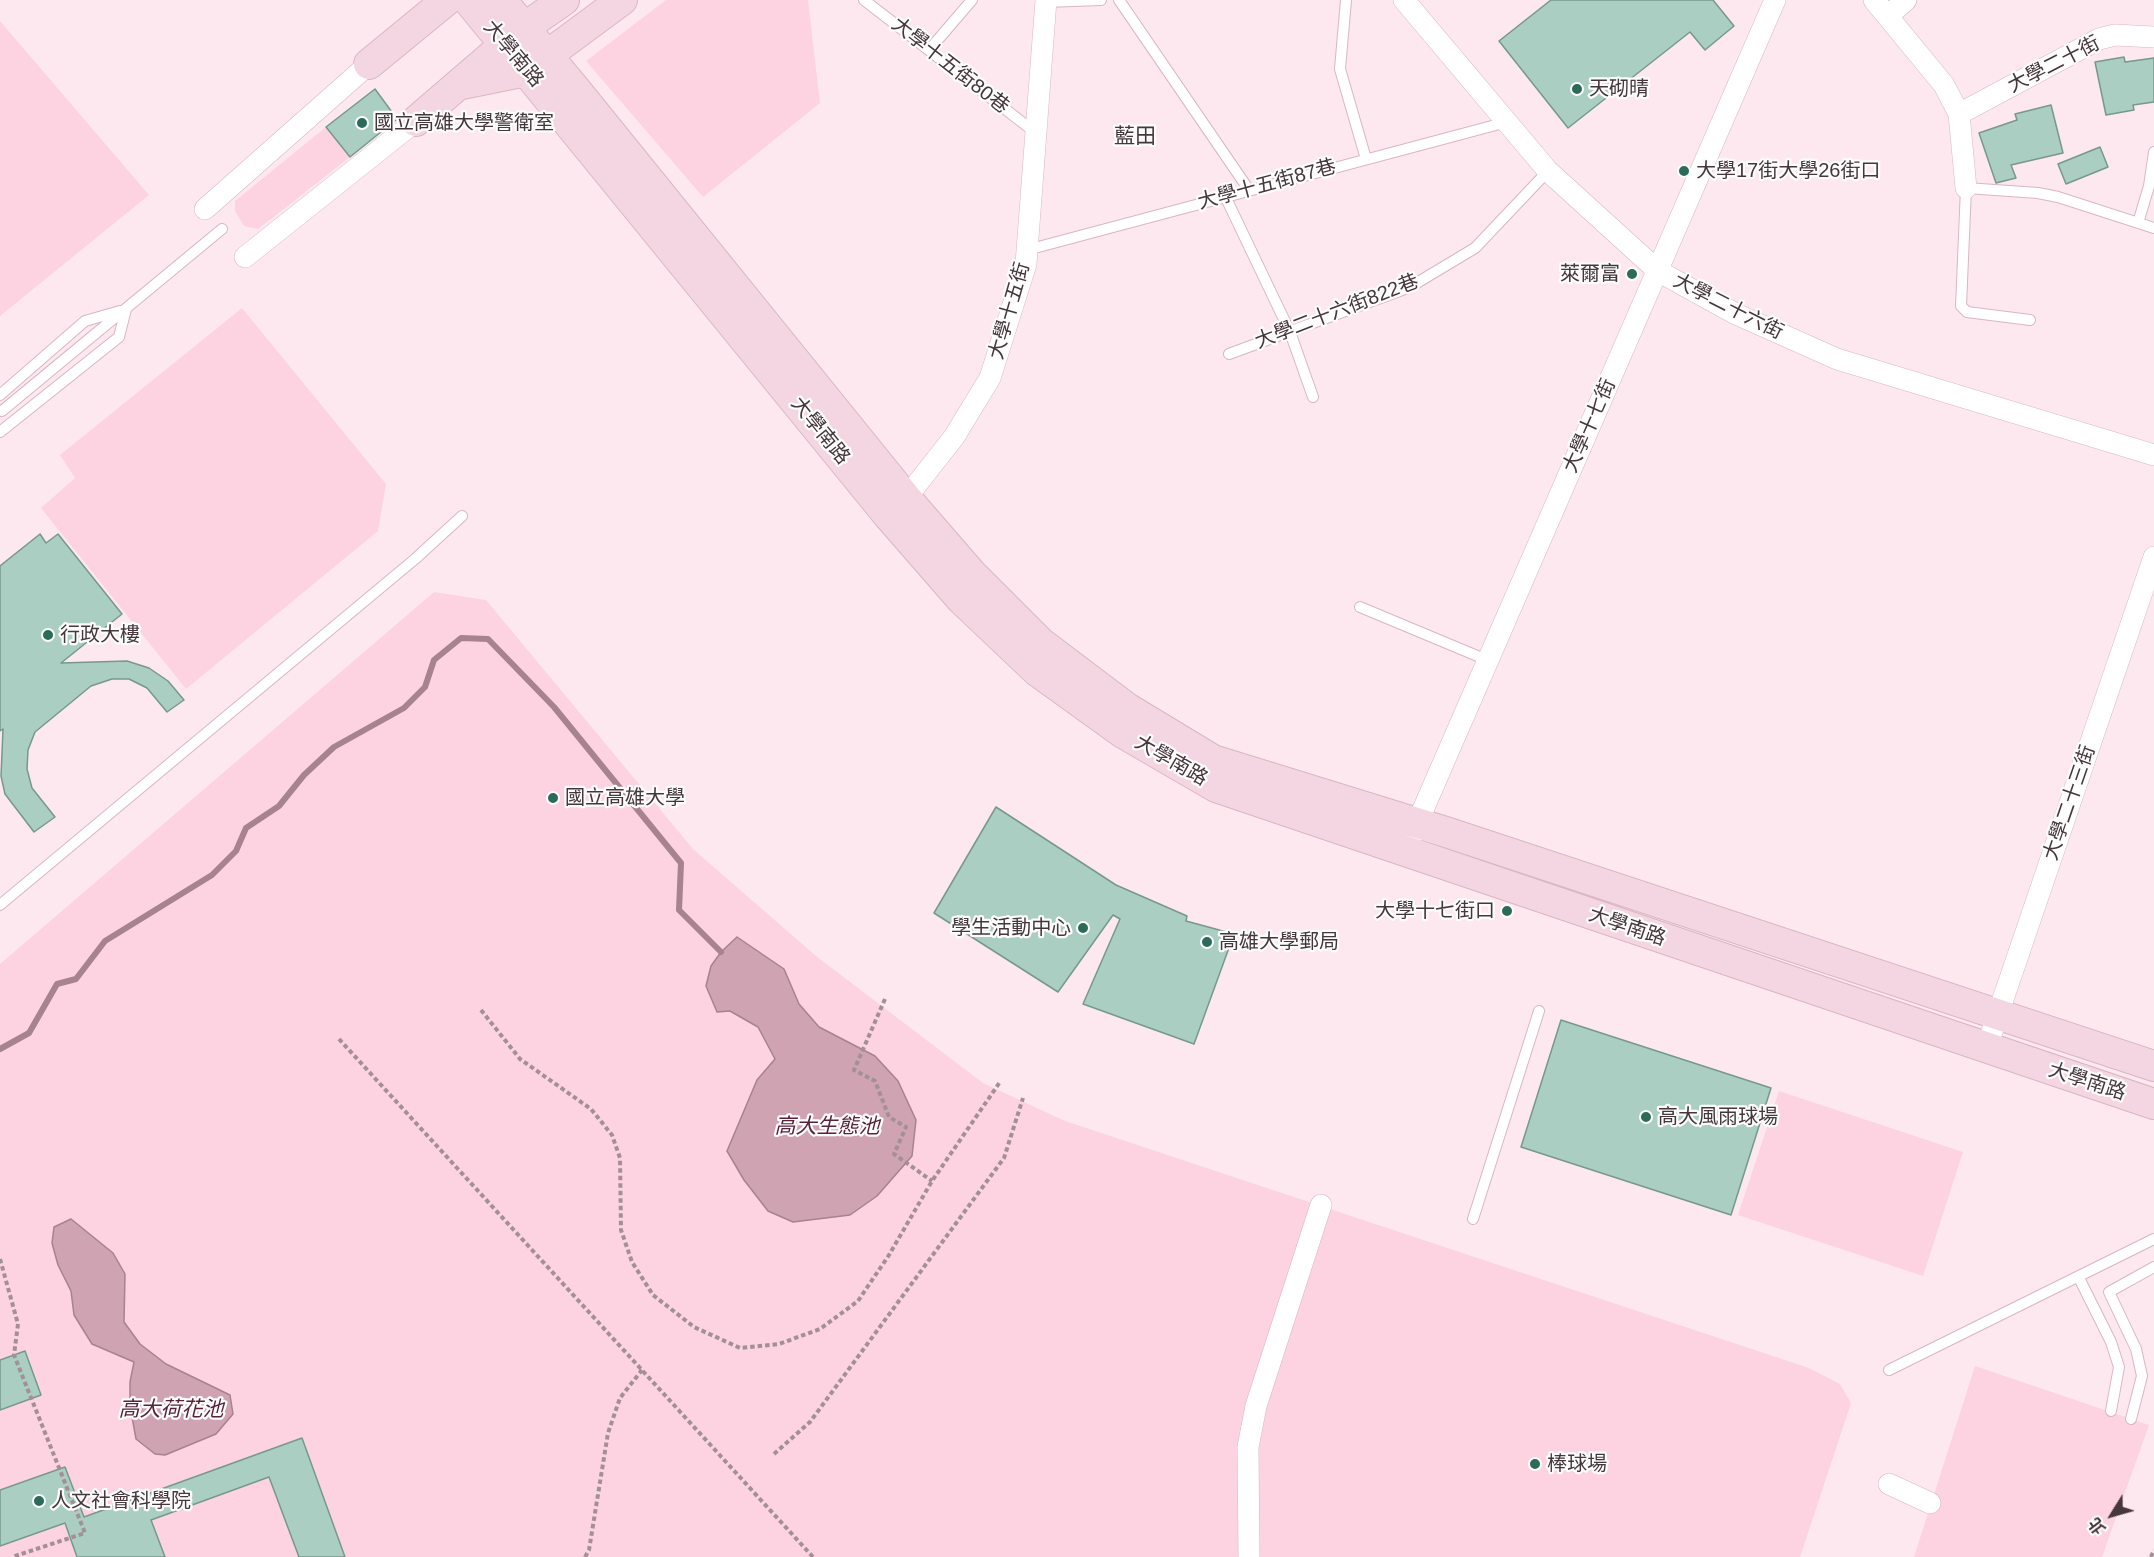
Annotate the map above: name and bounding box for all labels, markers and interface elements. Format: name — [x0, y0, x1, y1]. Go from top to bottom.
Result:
street label: 大學十五街80巷 — [887, 13, 1013, 119]
street label: 大學南路 — [478, 16, 548, 92]
street label: 大學二十街 — [2004, 32, 2104, 98]
place label: 天砌晴 — [1589, 77, 1649, 101]
marker: 天砌晴 — [1570, 82, 1584, 96]
place label: 國立高雄大學警衛室 — [374, 111, 554, 135]
marker: 國立高雄大學警衛室 — [355, 116, 369, 130]
district label: 藍田 — [1114, 124, 1156, 150]
street label: 大學十五街87巷 — [1195, 155, 1339, 215]
place label: 大學17街大學26街口 — [1696, 159, 1880, 183]
marker: 大學17街大學26街口 — [1677, 164, 1691, 178]
street label: 大學十五街 — [985, 260, 1035, 362]
place label: 萊爾富 — [1560, 262, 1620, 286]
marker: 萊爾富 — [1625, 267, 1639, 281]
street label: 大學二十六街 — [1669, 269, 1787, 345]
street label: 大學二十六街822巷 — [1252, 270, 1422, 354]
street label: 大學十七街 — [1559, 375, 1621, 477]
street label: 大學南路 — [786, 392, 854, 470]
place label: 行政大樓 — [60, 623, 140, 647]
marker: 行政大樓 — [41, 628, 55, 642]
street label: 大學南路 — [1130, 731, 1212, 791]
street label: 大學二十三街 — [2039, 742, 2101, 864]
place label: 國立高雄大學 — [565, 786, 685, 810]
marker: 國立高雄大學 — [546, 791, 560, 805]
place label: 大學十七街口 — [1375, 899, 1495, 923]
street label: 大學南路 — [1585, 903, 1669, 951]
marker: 大學十七街口 — [1500, 904, 1514, 918]
place label: 學生活動中心 — [951, 916, 1071, 940]
marker: 學生活動中心 — [1076, 921, 1090, 935]
place label: 高雄大學郵局 — [1219, 930, 1339, 954]
marker: 高雄大學郵局 — [1200, 935, 1214, 949]
street label: 大學南路 — [2045, 1058, 2129, 1106]
place label: 高大風雨球場 — [1658, 1105, 1778, 1129]
marker: 高大風雨球場 — [1639, 1110, 1653, 1124]
water label: 高大生態池 — [775, 1114, 879, 1140]
water label: 高大荷花池 — [119, 1397, 223, 1423]
place label: 棒球場 — [1547, 1452, 1607, 1476]
marker: 棒球場 — [1528, 1457, 1542, 1471]
north arrow — [2082, 1485, 2142, 1545]
place label: 人文社會科學院 — [51, 1489, 191, 1513]
marker: 人文社會科學院 — [32, 1494, 46, 1508]
text: 北 — [2086, 1515, 2109, 1538]

